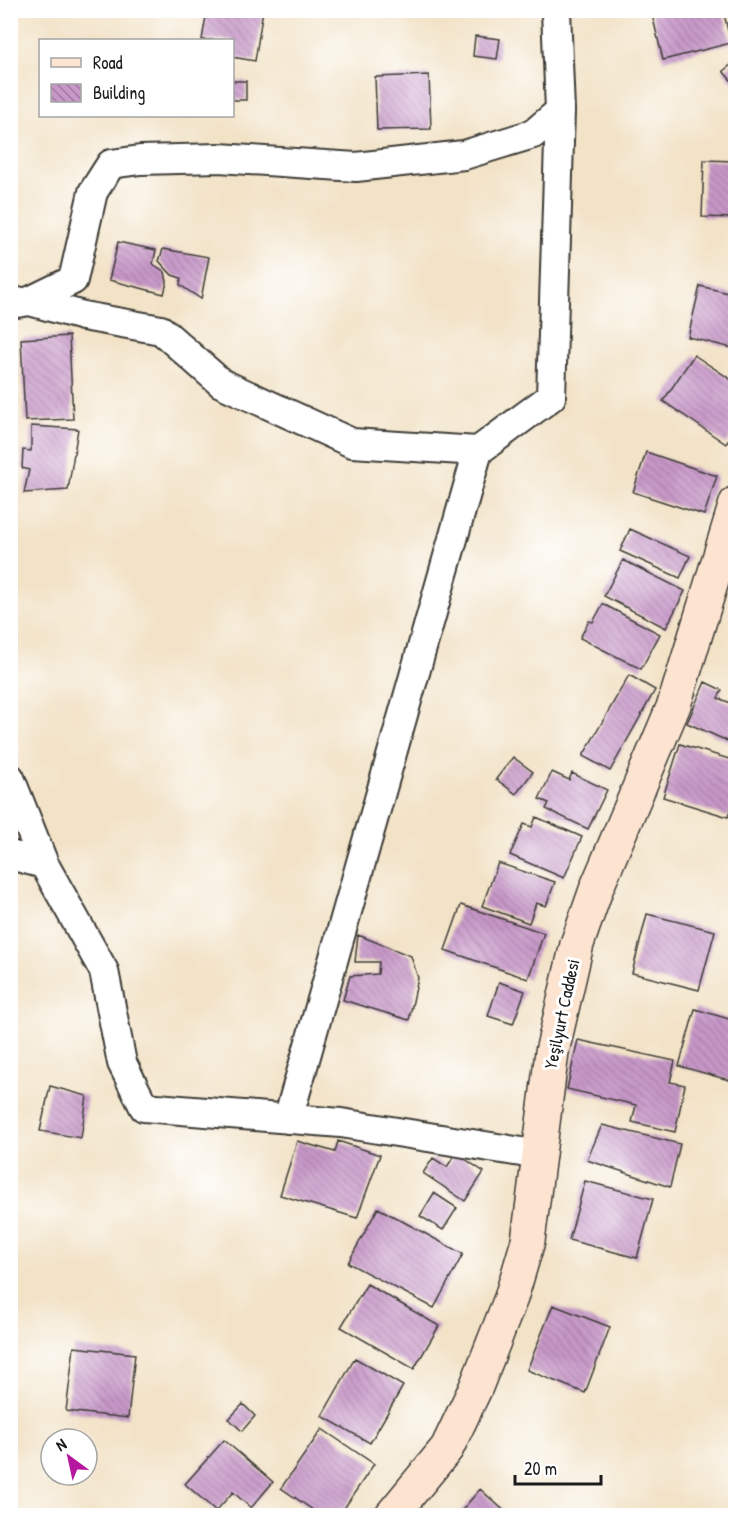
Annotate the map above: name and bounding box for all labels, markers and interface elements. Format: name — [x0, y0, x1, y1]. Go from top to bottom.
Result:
legend — [39, 39, 234, 117]
text: Road — [93, 50, 123, 75]
text: Building — [93, 80, 145, 105]
street label: Yeşilyurt Caddesi — [538, 956, 585, 1071]
north arrow — [39, 1427, 99, 1487]
text: N — [51, 1433, 71, 1456]
scale bar — [515, 1448, 600, 1486]
text: 20 m — [524, 1456, 557, 1481]

